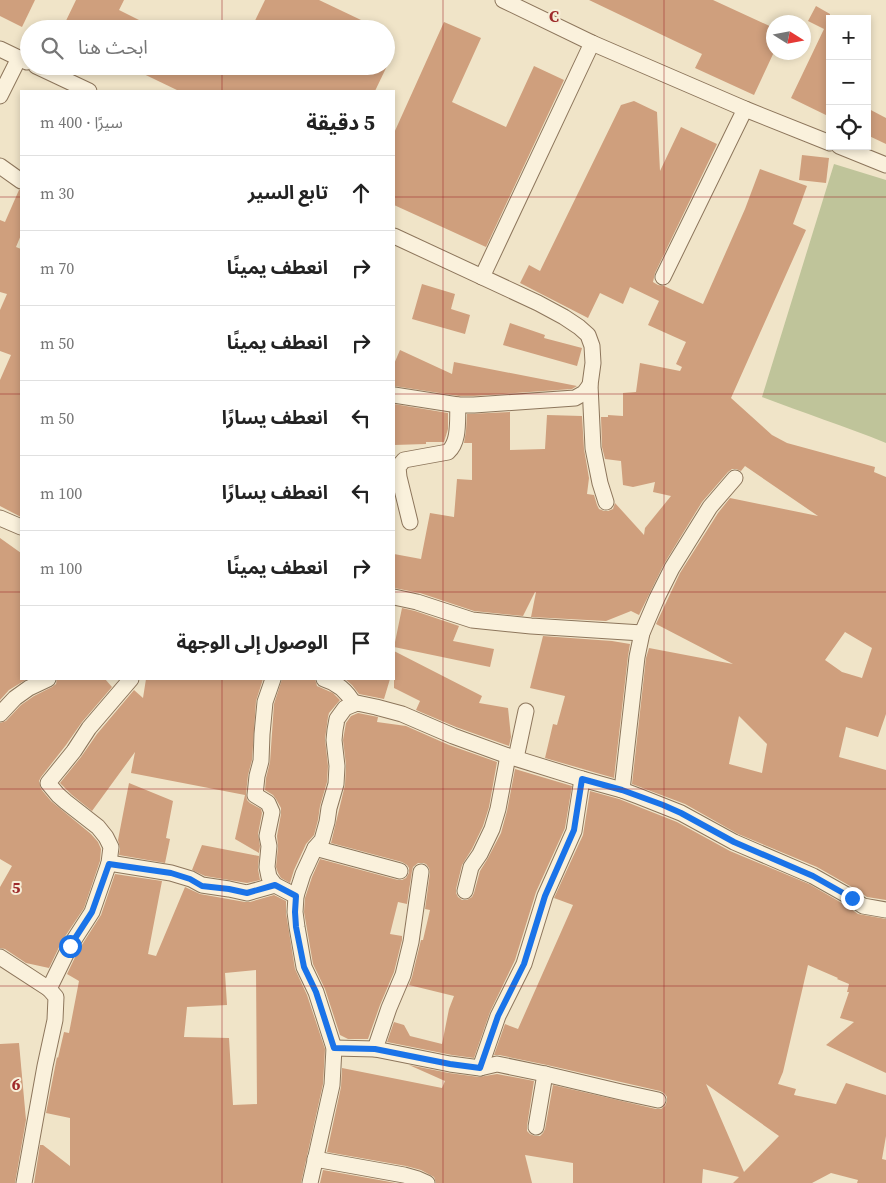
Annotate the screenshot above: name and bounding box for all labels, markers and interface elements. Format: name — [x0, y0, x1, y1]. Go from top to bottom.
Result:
text: C — [549, 5, 559, 27]
north arrow — [766, 15, 811, 60]
map controls — [826, 15, 871, 150]
button: + — [826, 15, 871, 60]
search box — [20, 20, 395, 75]
icon: search — [38, 34, 66, 62]
text: ابحث هنا — [78, 34, 148, 60]
button: − — [826, 60, 871, 105]
button: locate — [826, 105, 871, 150]
text: 5 دقيقة — [306, 108, 375, 137]
text: سيرًا · 400 m — [40, 111, 123, 133]
text: تابع السير — [248, 179, 328, 205]
icon: ahead — [347, 179, 375, 207]
text: 30 m — [40, 182, 74, 204]
text: انعطف يمينًا — [227, 254, 328, 280]
icon: right — [347, 254, 375, 282]
text: 70 m — [40, 257, 74, 279]
text: انعطف يمينًا — [227, 329, 328, 355]
icon: right — [347, 329, 375, 357]
text: 50 m — [40, 332, 74, 354]
text: انعطف يسارًا — [222, 404, 328, 430]
icon: left — [347, 404, 375, 432]
text: 50 m — [40, 407, 74, 429]
text: انعطف يسارًا — [222, 479, 328, 505]
icon: left — [347, 479, 375, 507]
text: 100 m — [40, 482, 82, 504]
text: انعطف يمينًا — [227, 554, 328, 580]
icon: right — [347, 554, 375, 582]
text: 100 m — [40, 557, 82, 579]
text: الوصول إلى الوجهة — [176, 629, 328, 655]
icon: arrive — [347, 629, 375, 657]
text: 5 — [12, 876, 21, 898]
route end — [841, 887, 864, 910]
route start — [59, 935, 82, 958]
text: 6 — [12, 1073, 21, 1095]

